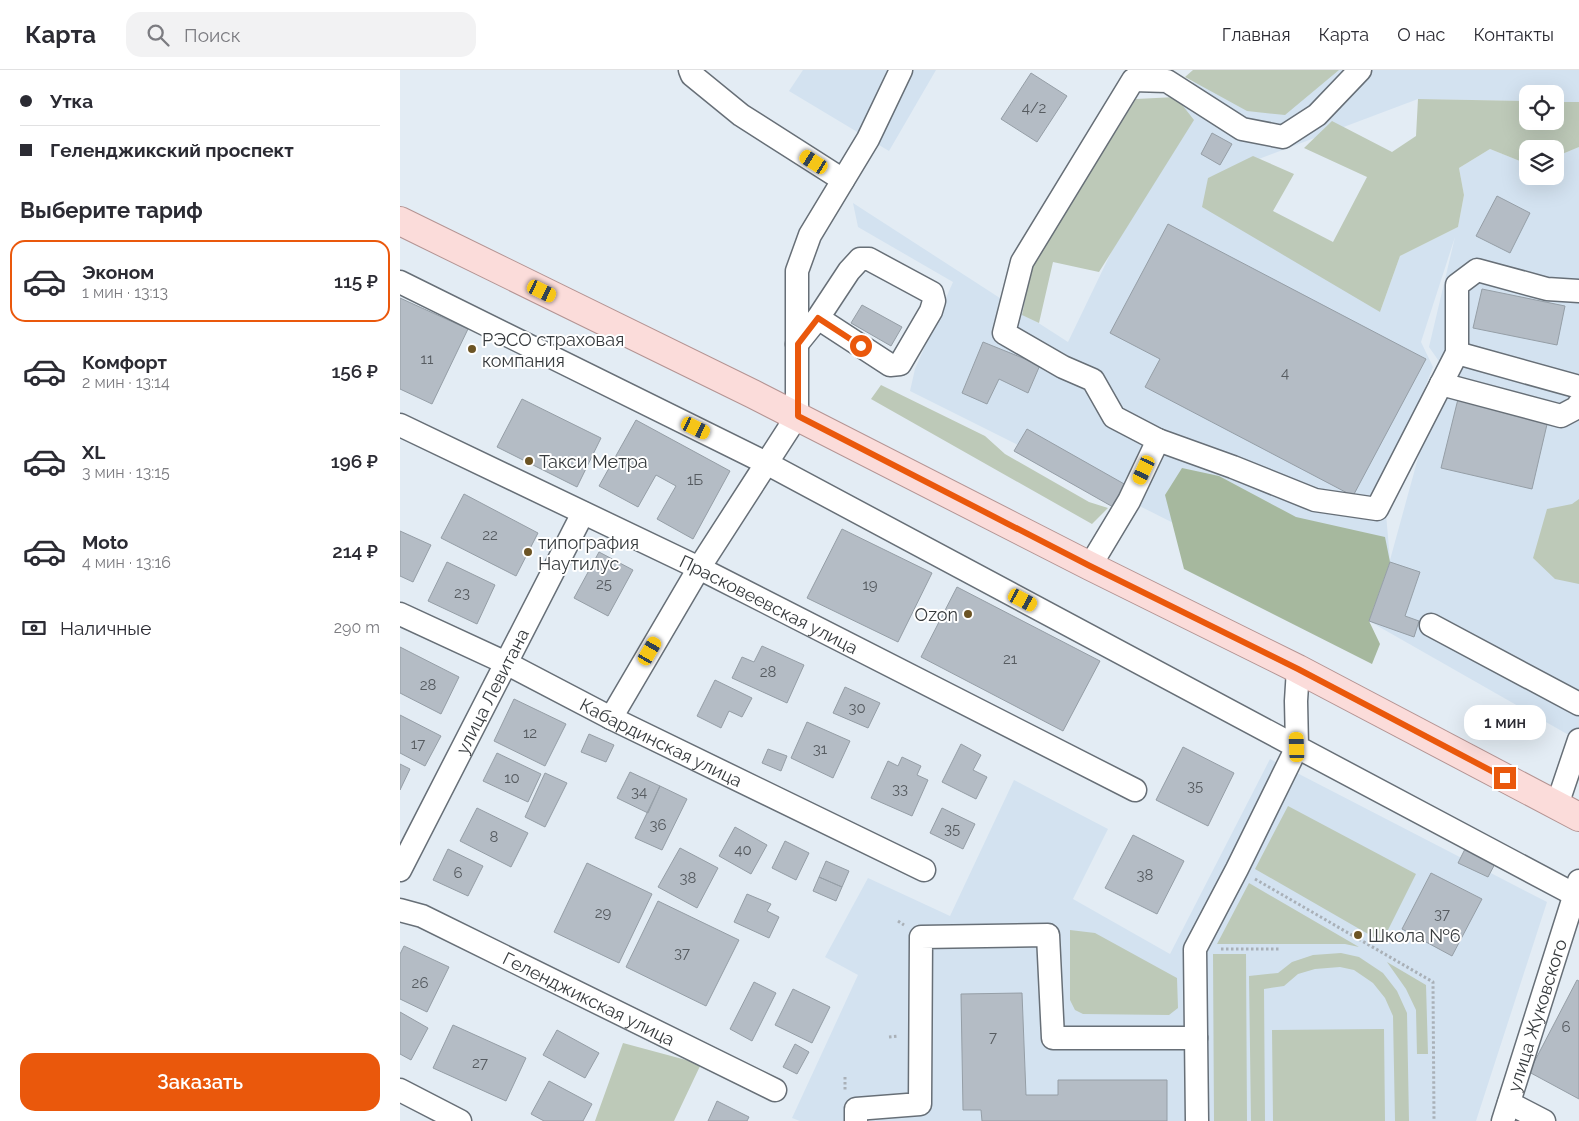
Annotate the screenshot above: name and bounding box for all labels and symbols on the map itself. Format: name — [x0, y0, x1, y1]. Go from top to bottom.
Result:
house number: 4/2 — [1022, 99, 1047, 117]
car — [797, 148, 830, 176]
car — [525, 278, 558, 304]
place label: РЭСО страховая компания — [482, 329, 624, 371]
route start — [850, 335, 872, 357]
marker: РЭСО страховая компания — [466, 343, 478, 355]
house number: 11 — [421, 350, 434, 368]
house number: 4 — [1281, 364, 1289, 382]
car — [679, 415, 712, 441]
place label: Такси Метра — [539, 451, 648, 472]
car — [1130, 453, 1157, 487]
marker: Такси Метра — [523, 455, 535, 467]
house number: 1Б — [687, 471, 703, 489]
house number: 22 — [482, 526, 498, 544]
place label: типография Наутилус — [538, 532, 639, 574]
marker: типография Наутилус — [522, 546, 534, 558]
street label: Прасковеевская улица — [676, 550, 862, 658]
house number: 25 — [596, 575, 612, 593]
house number: 19 — [862, 576, 878, 594]
house number: 23 — [454, 584, 470, 602]
car — [1006, 586, 1039, 614]
place label: Ozon — [915, 604, 958, 625]
marker: Ozon — [962, 608, 974, 620]
street label: улица Левитана — [451, 625, 533, 757]
car — [636, 634, 663, 668]
house number: 21 — [1003, 650, 1018, 668]
house number: 28 — [760, 663, 776, 681]
house number: 28 — [420, 676, 436, 694]
street label: Кабардинская улица — [577, 693, 746, 791]
house number: 30 — [848, 699, 866, 717]
callout: 1 мин — [1464, 706, 1546, 740]
house number: 12 — [523, 724, 537, 742]
car — [1288, 732, 1305, 762]
house number: 17 — [411, 735, 425, 753]
house number: 31 — [813, 740, 828, 758]
route end — [1494, 767, 1516, 789]
house number: 10 — [504, 769, 520, 787]
house number: 35 — [1187, 777, 1203, 795]
house number: 33 — [892, 780, 908, 798]
house number: 34 — [631, 783, 647, 801]
house number: 36 — [649, 816, 667, 834]
house number: 35 — [944, 820, 960, 838]
house number: 8 — [490, 828, 499, 846]
house number: 40 — [734, 841, 752, 859]
house number: 6 — [453, 864, 463, 882]
house number: 38 — [1137, 866, 1154, 884]
house number: 38 — [680, 869, 697, 887]
house number: 29 — [595, 904, 612, 922]
house number: 37 — [1434, 905, 1450, 923]
place label: Школа №6 — [1368, 925, 1461, 946]
marker: Школа №6 — [1352, 929, 1364, 941]
street label: улица Жуковского — [1502, 936, 1571, 1094]
house number: 37 — [674, 944, 690, 962]
street label: Геленджикская улица — [500, 947, 678, 1049]
house number: 26 — [412, 974, 428, 992]
house number: 6 — [1561, 1018, 1571, 1036]
house number: 7 — [989, 1028, 997, 1046]
house number: 27 — [472, 1054, 488, 1072]

